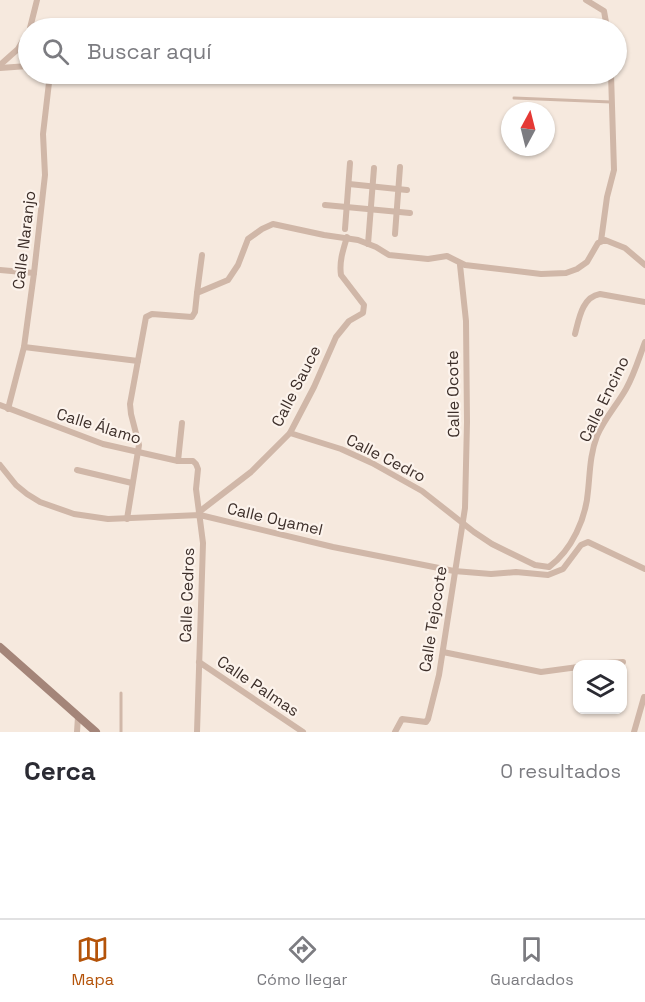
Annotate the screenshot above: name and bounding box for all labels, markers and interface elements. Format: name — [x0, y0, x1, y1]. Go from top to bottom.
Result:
search box — [18, 18, 627, 84]
icon: search — [39, 35, 72, 68]
text: Buscar aquí — [87, 37, 212, 65]
north arrow — [501, 102, 555, 156]
street label: Calle Naranjo — [8, 189, 40, 291]
street label: Calle Sauce — [267, 342, 325, 430]
street label: Calle Ocote — [442, 350, 464, 438]
street label: Calle Encino — [574, 353, 634, 445]
street label: Calle Álamo — [54, 403, 144, 449]
street label: Calle Cedro — [343, 429, 429, 487]
street label: Calle Oyamel — [225, 498, 325, 540]
street label: Calle Cedros — [175, 547, 199, 643]
street label: Calle Tejocote — [414, 564, 452, 674]
street label: Calle Palmas — [213, 651, 303, 721]
map controls — [573, 660, 627, 714]
button: layers — [573, 660, 627, 714]
text: Cerca — [24, 754, 96, 788]
text: 0 resultados — [500, 758, 621, 784]
tab: Mapa — [71, 933, 114, 990]
tab: Cómo llegar — [257, 933, 348, 990]
tab: Guardados — [490, 933, 574, 990]

